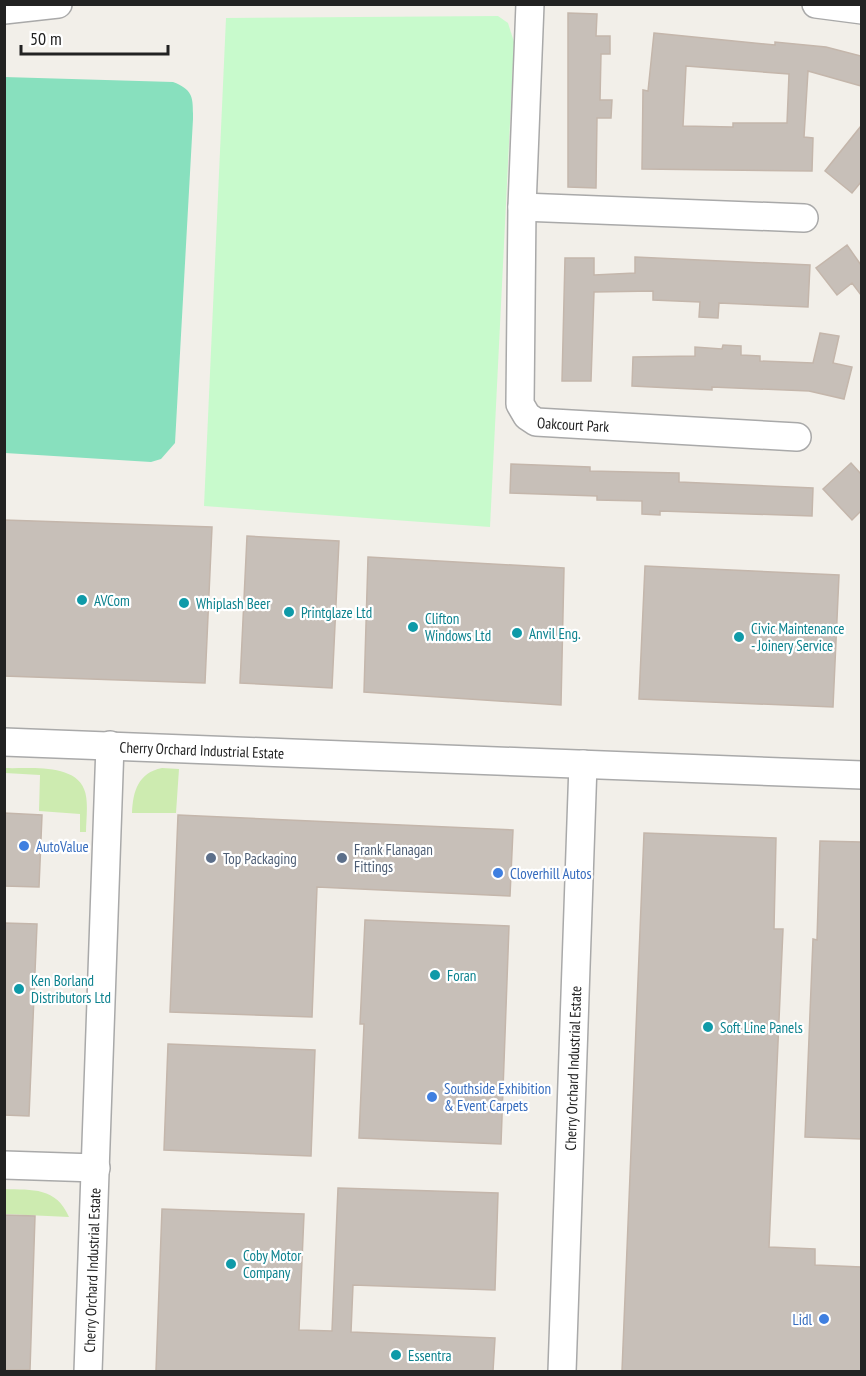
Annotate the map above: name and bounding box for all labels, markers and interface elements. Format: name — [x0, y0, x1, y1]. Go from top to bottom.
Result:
scale bar — [21, 18, 168, 56]
text: 50 m — [30, 27, 62, 50]
street label: Oakcourt Park — [536, 413, 610, 436]
place label: AVCom — [94, 591, 130, 610]
marker: AVCom — [75, 593, 89, 607]
place label: Whiplash Beer — [196, 594, 271, 613]
marker: Whiplash Beer — [177, 596, 191, 610]
place label: Printglaze Ltd — [301, 603, 372, 622]
marker: Printglaze Ltd — [282, 605, 296, 619]
place label: Clifton Windows Ltd — [425, 609, 491, 645]
place label: Civic Maintenance - Joinery Service — [751, 619, 844, 655]
marker: Clifton Windows Ltd — [406, 620, 420, 634]
place label: Anvil Eng. — [529, 624, 581, 643]
marker: Anvil Eng. — [510, 626, 524, 640]
marker: Civic Maintenance - Joinery Service — [732, 630, 746, 644]
street label: Cherry Orchard Industrial Estate — [119, 737, 285, 762]
place label: AutoValue — [36, 837, 89, 856]
marker: AutoValue — [17, 839, 31, 853]
place label: Frank Flanagan Fittings — [354, 840, 433, 876]
place label: Top Packaging — [223, 849, 297, 868]
marker: Top Packaging — [204, 851, 218, 865]
marker: Frank Flanagan Fittings — [335, 851, 349, 865]
place label: Cloverhill Autos — [510, 864, 592, 883]
marker: Cloverhill Autos — [491, 866, 505, 880]
place label: Foran — [447, 966, 476, 985]
marker: Foran — [428, 968, 442, 982]
place label: Ken Borland Distributors Ltd — [31, 971, 111, 1007]
marker: Ken Borland Distributors Ltd — [12, 982, 26, 996]
street label: Cherry Orchard Industrial Estate — [560, 985, 585, 1151]
place label: Soft Line Panels — [720, 1018, 803, 1037]
marker: Soft Line Panels — [701, 1020, 715, 1034]
place label: Southside Exhibition & Event Carpets — [444, 1079, 551, 1115]
marker: Southside Exhibition & Event Carpets — [425, 1090, 439, 1104]
street label: Cherry Orchard Industrial Estate — [79, 1187, 104, 1353]
place label: Coby Motor Company — [243, 1246, 302, 1282]
marker: Coby Motor Company — [224, 1257, 238, 1271]
place label: Lidl — [793, 1310, 812, 1329]
marker: Lidl — [817, 1312, 831, 1326]
place label: Essentra — [408, 1346, 452, 1365]
marker: Essentra — [389, 1348, 403, 1362]

